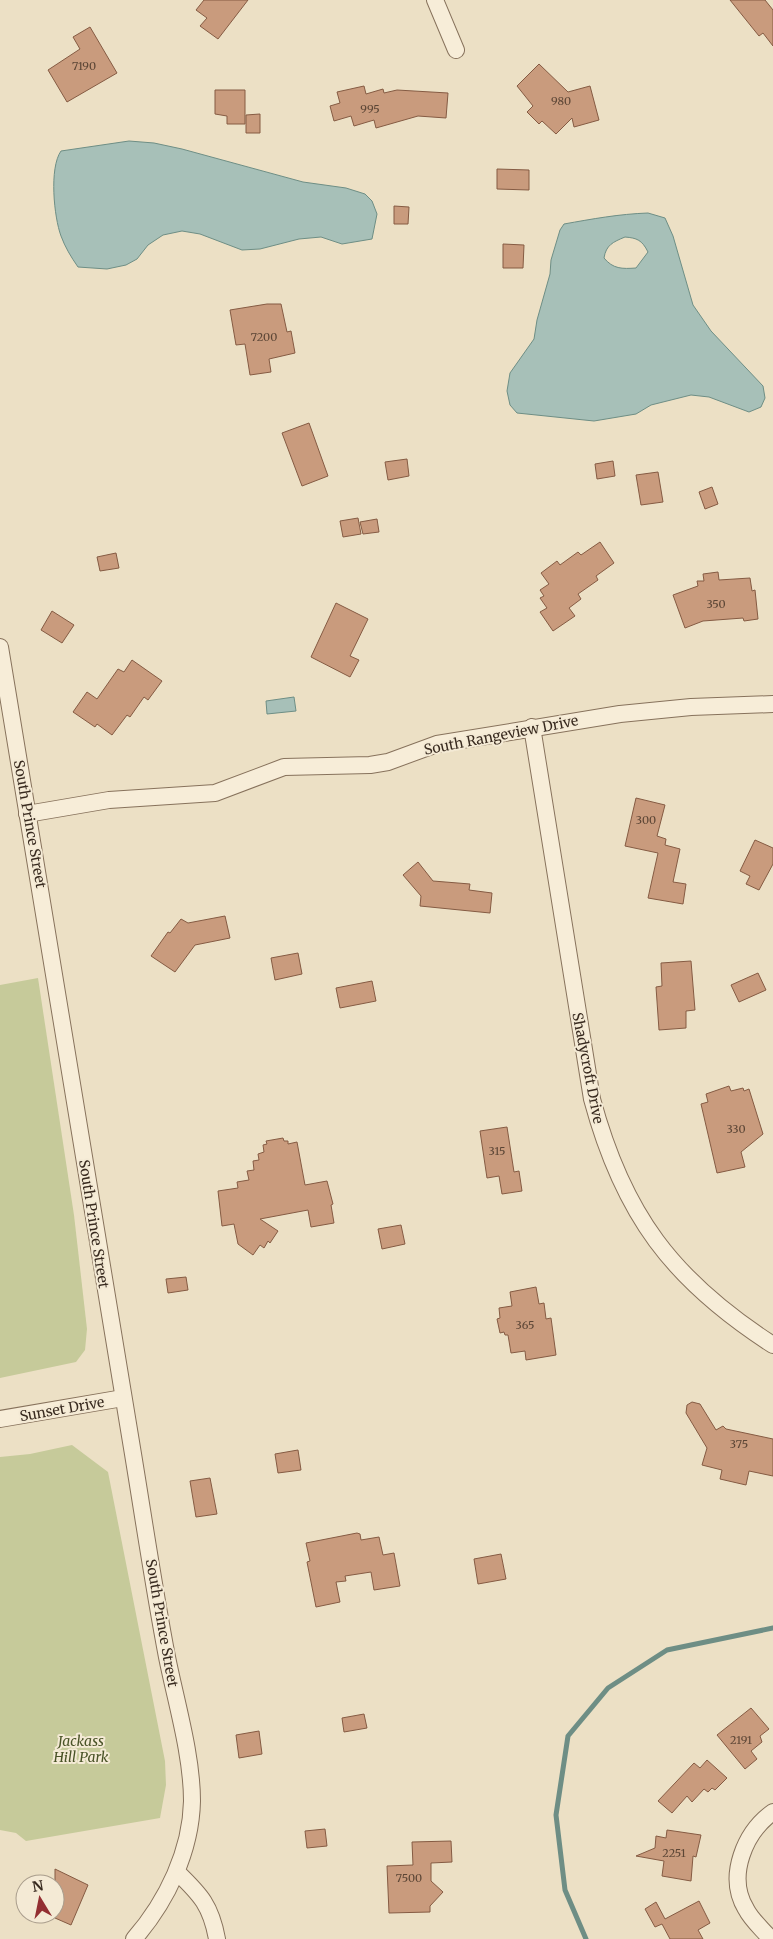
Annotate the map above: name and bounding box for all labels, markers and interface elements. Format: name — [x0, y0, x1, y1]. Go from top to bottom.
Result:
house number: 7190 — [72, 59, 96, 73]
house number: 980 — [551, 94, 571, 108]
house number: 995 — [360, 102, 380, 116]
house number: 7200 — [251, 330, 277, 344]
house number: 350 — [706, 597, 726, 611]
street label: South Rangeview Drive — [422, 711, 580, 759]
street label: South Prince Street — [10, 758, 50, 890]
house number: 300 — [636, 813, 656, 827]
street label: Shadycroft Drive — [568, 1011, 608, 1125]
house number: 330 — [726, 1122, 746, 1136]
house number: 315 — [489, 1144, 505, 1158]
street label: South Prince Street — [75, 1158, 113, 1290]
house number: 365 — [516, 1318, 534, 1332]
street label: Sunset Drive — [18, 1393, 106, 1425]
house number: 375 — [730, 1437, 748, 1451]
street label: South Prince Street — [142, 1557, 182, 1689]
park label: Jackass Hill Park — [52, 1732, 109, 1766]
house number: 2191 — [730, 1733, 752, 1747]
house number: 2251 — [662, 1846, 686, 1860]
house number: 7500 — [396, 1871, 422, 1885]
north arrow — [15, 1874, 65, 1924]
text: N — [31, 1876, 45, 1896]

